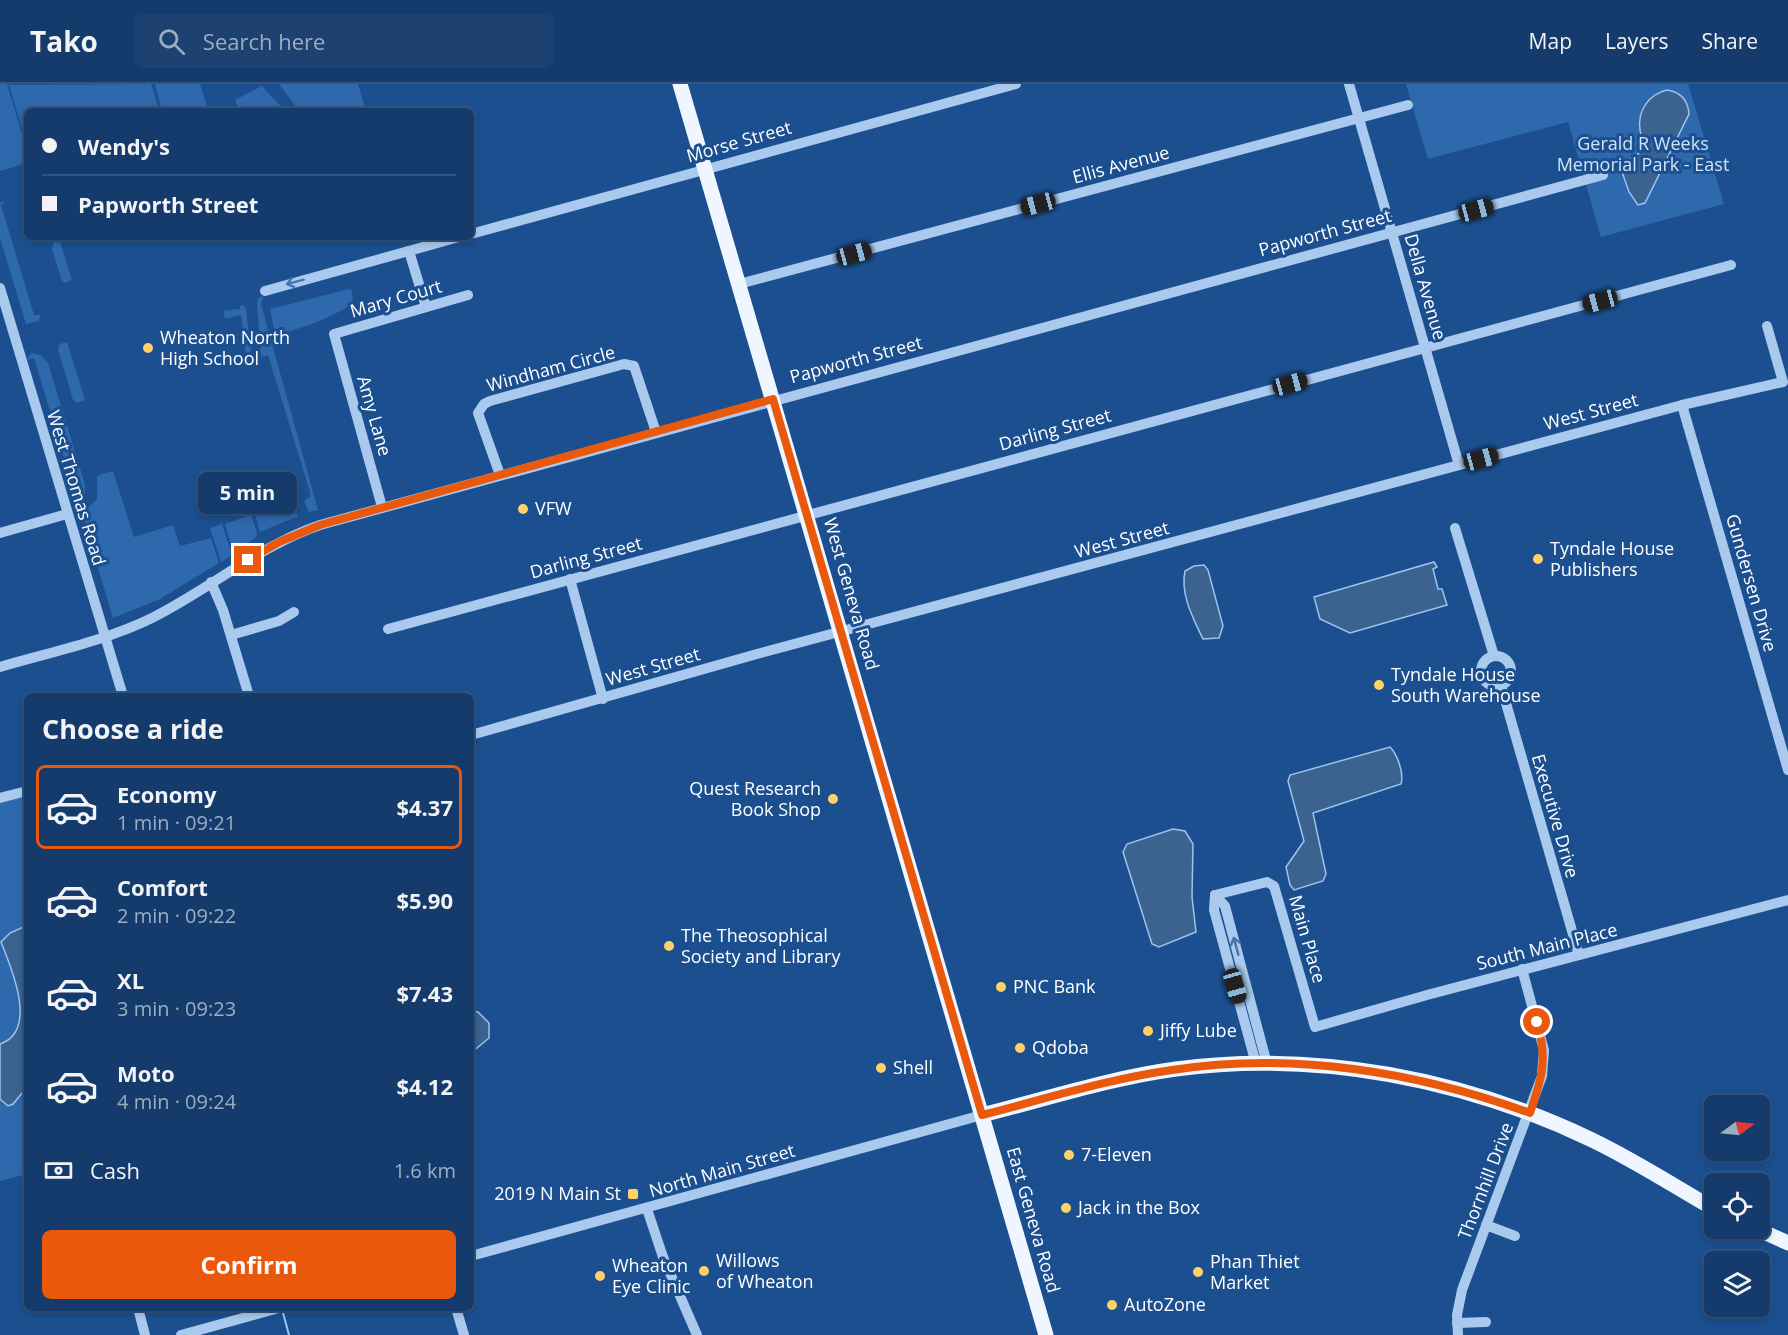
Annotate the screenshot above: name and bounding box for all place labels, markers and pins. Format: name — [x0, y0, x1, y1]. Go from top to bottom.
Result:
place label: Wheaton North High School — [160, 325, 290, 370]
marker: Wheaton North High School — [141, 341, 155, 355]
place label: VFW — [535, 496, 572, 520]
marker: VFW — [516, 502, 530, 516]
place label: Tyndale House Publishers — [1550, 536, 1674, 581]
marker: Tyndale House Publishers — [1531, 552, 1545, 566]
place label: Tyndale House South Warehouse — [1391, 662, 1541, 707]
marker: Tyndale House South Warehouse — [1372, 678, 1386, 692]
place label: Quest Research Book Shop — [689, 776, 821, 821]
marker: Quest Research Book Shop — [826, 792, 840, 806]
place label: The Theosophical Society and Library — [681, 923, 841, 968]
marker: The Theosophical Society and Library — [662, 939, 676, 953]
place label: PNC Bank — [1013, 974, 1096, 998]
marker: PNC Bank — [994, 980, 1008, 994]
place label: Jiffy Lube — [1158, 1018, 1237, 1042]
marker: Jiffy Lube — [1141, 1024, 1155, 1038]
place label: Qdoba — [1032, 1035, 1089, 1059]
marker: Qdoba — [1013, 1041, 1027, 1055]
place label: Shell — [893, 1055, 933, 1079]
marker: Shell — [874, 1061, 888, 1075]
place label: 7-Eleven — [1081, 1142, 1152, 1166]
marker: 7-Eleven — [1062, 1148, 1076, 1162]
place label: 2019 N Main St — [494, 1181, 621, 1205]
marker: 2019 N Main St — [626, 1187, 640, 1201]
place label: Jack in the Box — [1076, 1195, 1201, 1219]
marker: Jack in the Box — [1059, 1201, 1073, 1215]
place label: Willows of Wheaton — [716, 1248, 814, 1293]
place label: Phan Thiet Market — [1210, 1249, 1300, 1294]
place label: Wheaton Eye Clinic — [612, 1253, 691, 1298]
marker: Willows of Wheaton — [697, 1264, 711, 1278]
marker: Phan Thiet Market — [1191, 1265, 1205, 1279]
marker: Wheaton Eye Clinic — [593, 1269, 607, 1283]
place label: AutoZone — [1124, 1292, 1206, 1316]
marker: AutoZone — [1105, 1298, 1119, 1312]

